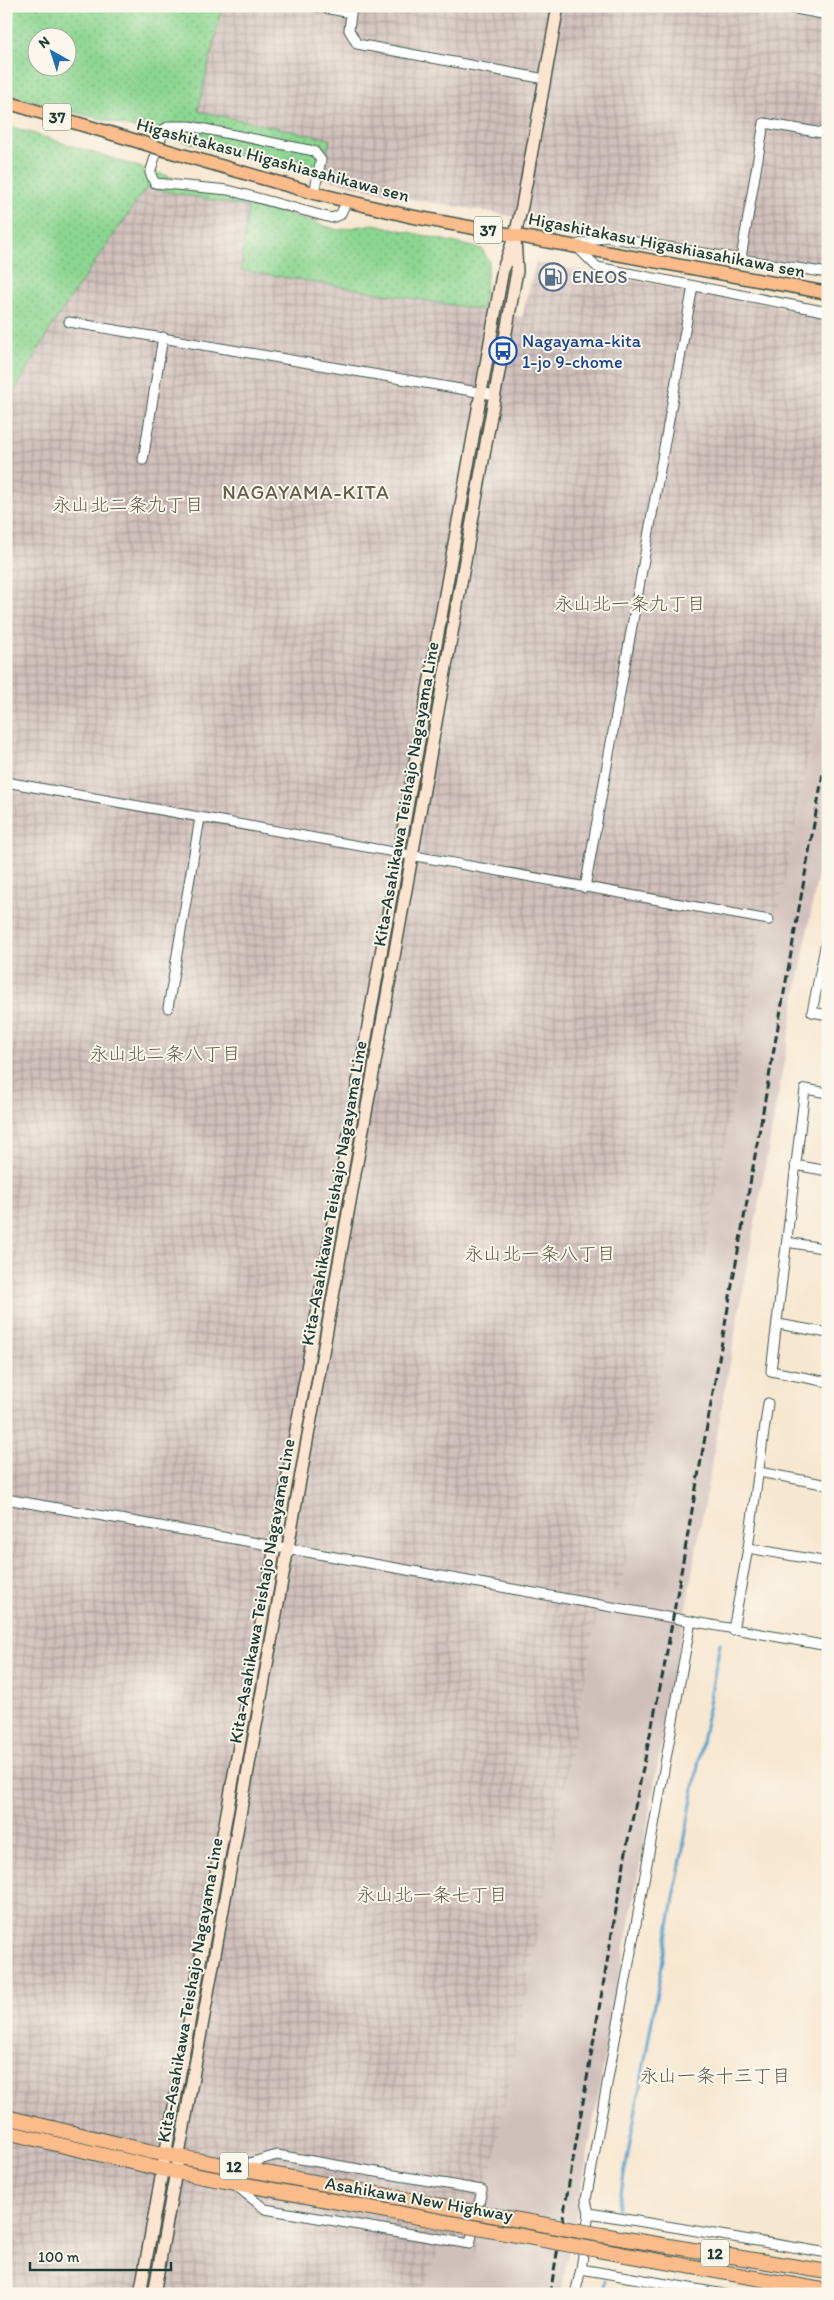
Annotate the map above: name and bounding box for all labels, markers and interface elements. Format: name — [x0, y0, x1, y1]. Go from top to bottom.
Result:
north arrow — [28, 28, 78, 78]
text: N — [35, 33, 53, 52]
road number: 37 — [43, 104, 71, 130]
street label: Higashitakasu Higashiasahikawa sen — [134, 113, 412, 207]
street label: Higashitakasu Higashiasahikawa sen — [527, 207, 807, 283]
road number: 37 — [474, 216, 502, 244]
fuel station icon: ENEOS — [538, 262, 568, 292]
place label: ENEOS — [572, 266, 627, 288]
place label: Nagayama-kita 1-jo 9-chome — [522, 330, 642, 373]
bus stop icon: Nagayama-kita 1-jo 9-chome — [488, 336, 518, 366]
district label: NAGAYAMA-KITA — [222, 480, 390, 504]
district label: 永山北二条九丁目 — [52, 493, 204, 516]
district label: 永山北一条九丁目 — [554, 592, 706, 615]
street label: Kita-Asahikawa Teishajo Nagayama Line — [368, 640, 444, 948]
street label: Kita-Asahikawa Teishajo Nagayama Line — [296, 1039, 372, 1347]
district label: 永山北二条八丁目 — [89, 1042, 241, 1065]
district label: 永山北一条八丁目 — [464, 1242, 616, 1265]
street label: Kita-Asahikawa Teishajo Nagayama Line — [224, 1437, 300, 1745]
street label: Kita-Asahikawa Teishajo Nagayama Line — [152, 1836, 228, 2144]
district label: 永山北一条七丁目 — [356, 1883, 508, 1906]
district label: 永山一条十三丁目 — [639, 2064, 791, 2087]
road number: 12 — [220, 2152, 248, 2180]
street label: Asahikawa New Highway — [324, 2172, 515, 2226]
scale bar — [30, 2240, 171, 2272]
road number: 12 — [701, 2240, 729, 2266]
text: 100 m — [38, 2248, 80, 2266]

